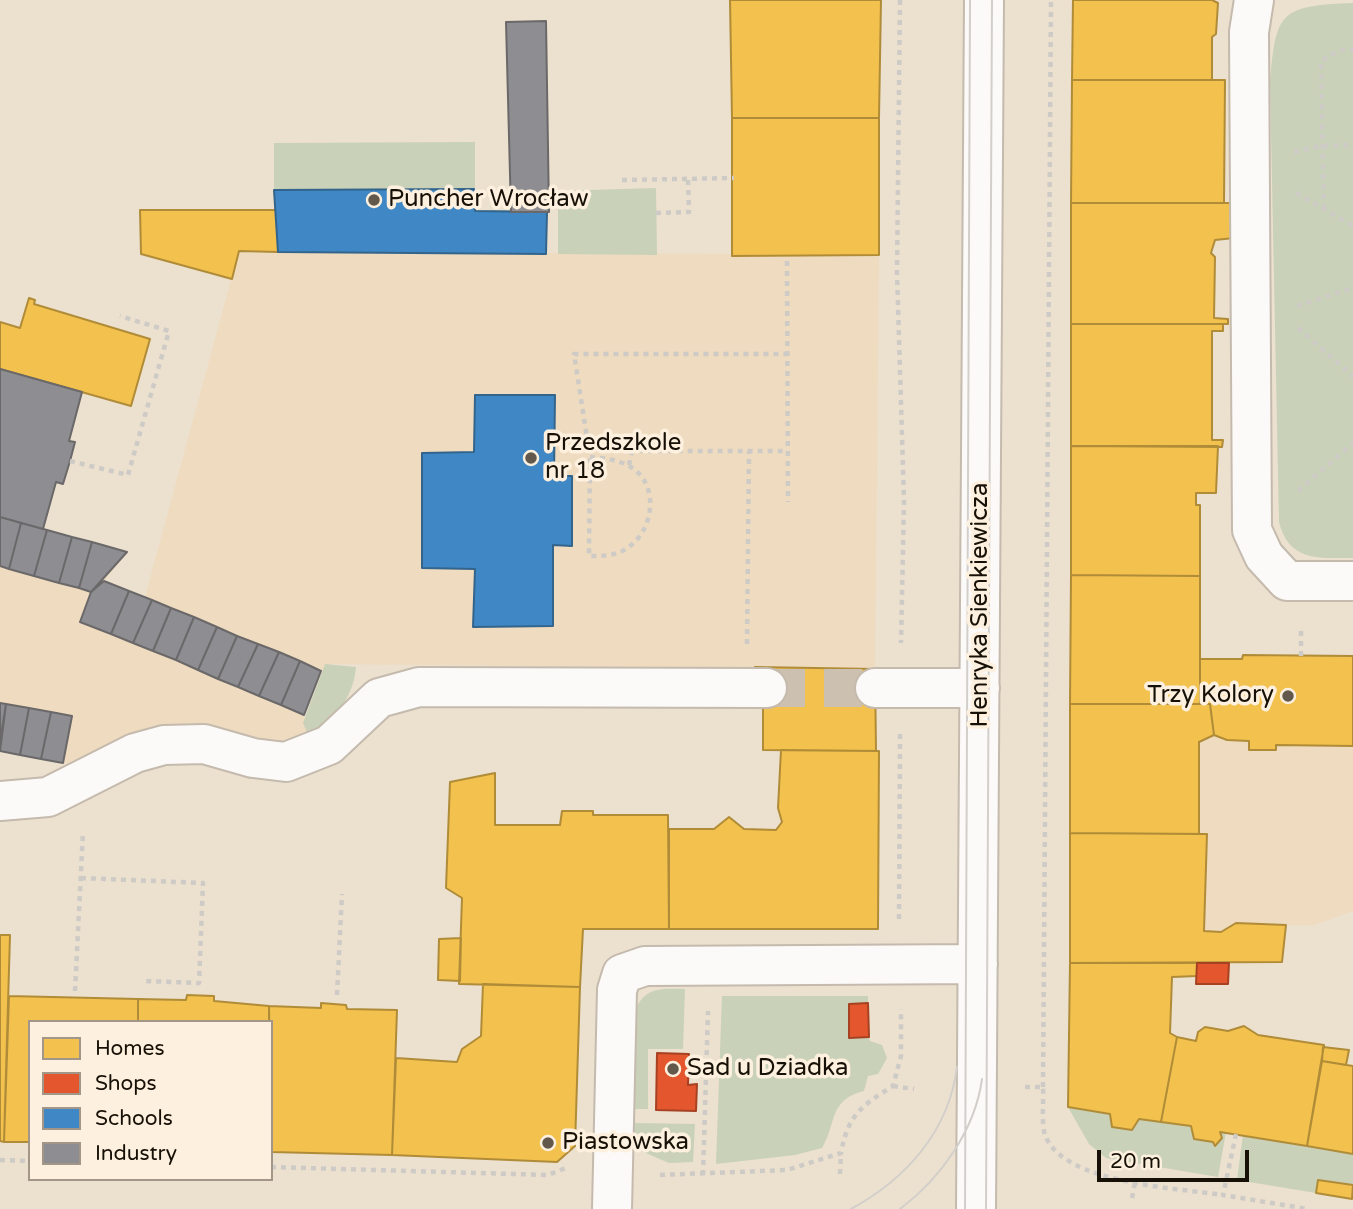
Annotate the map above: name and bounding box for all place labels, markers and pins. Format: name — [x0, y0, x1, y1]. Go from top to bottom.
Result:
place label: Puncher Wrocław — [388, 186, 589, 214]
marker: Puncher Wrocław — [366, 192, 382, 208]
place label: Przedszkole nr 18 — [545, 430, 681, 486]
marker: Przedszkole nr 18 — [523, 450, 539, 466]
place label: Trzy Kolory — [1147, 682, 1274, 710]
marker: Trzy Kolory — [1280, 688, 1296, 704]
place label: Sad u Dziadka — [687, 1055, 848, 1083]
marker: Sad u Dziadka — [665, 1061, 681, 1077]
place label: Piastowska — [562, 1129, 689, 1157]
marker: Piastowska — [540, 1135, 556, 1151]

